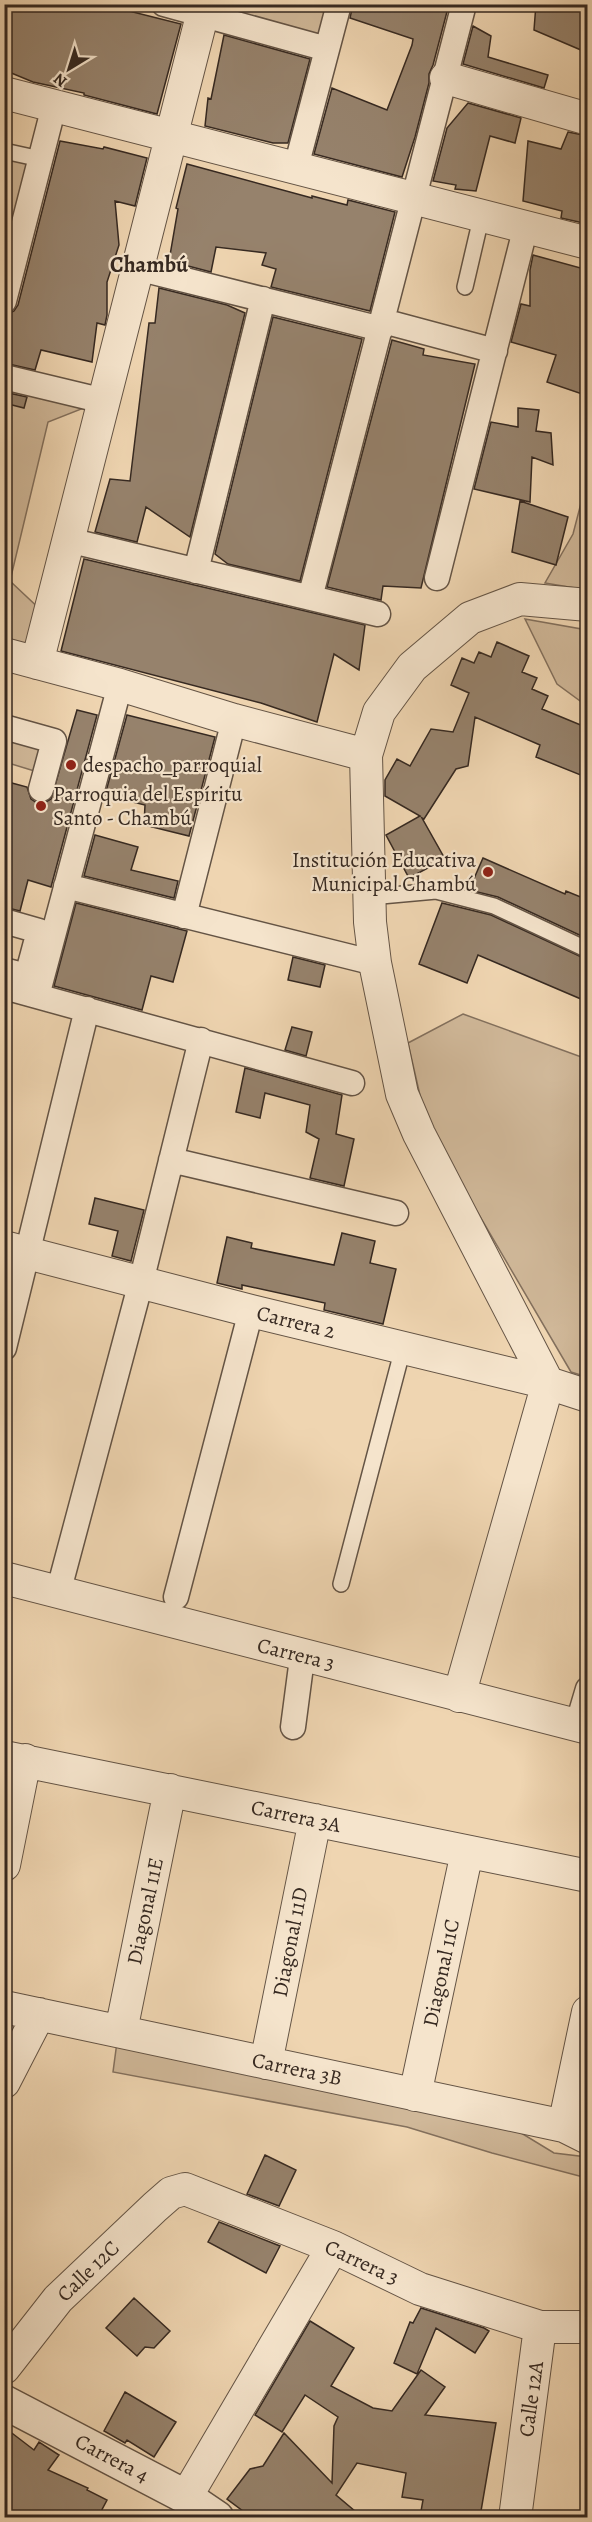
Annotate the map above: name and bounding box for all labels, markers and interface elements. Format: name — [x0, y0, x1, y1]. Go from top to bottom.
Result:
north arrow — [39, 39, 99, 99]
text: N — [49, 68, 72, 92]
district label: Chambú — [110, 250, 189, 280]
place label: despacho_parroquial — [83, 751, 262, 779]
marker: despacho_parroquial — [64, 758, 78, 772]
place label: Parroquia del Espíritu Santo - Chambú — [53, 780, 243, 832]
marker: Parroquia del Espíritu Santo - Chambú — [34, 799, 48, 813]
place label: Institución Educativa Municipal Chambú — [292, 846, 477, 898]
marker: Institución Educativa Municipal Chambú — [481, 865, 495, 879]
street label: Carrera 2 — [254, 1299, 338, 1345]
street label: Carrera 3 — [254, 1631, 338, 1677]
street label: Carrera 3A — [249, 1793, 344, 1839]
street label: Diagonal 11E — [120, 1855, 170, 1967]
street label: Diagonal 11D — [266, 1885, 314, 1999]
street label: Diagonal 11C — [416, 1917, 466, 2029]
street label: Carrera 3B — [249, 2046, 345, 2092]
street label: Carrera 3 — [320, 2233, 404, 2291]
street label: Calle 12C — [51, 2234, 125, 2308]
street label: Calle 12A — [512, 2359, 550, 2439]
street label: Carrera 4 — [70, 2427, 154, 2489]

